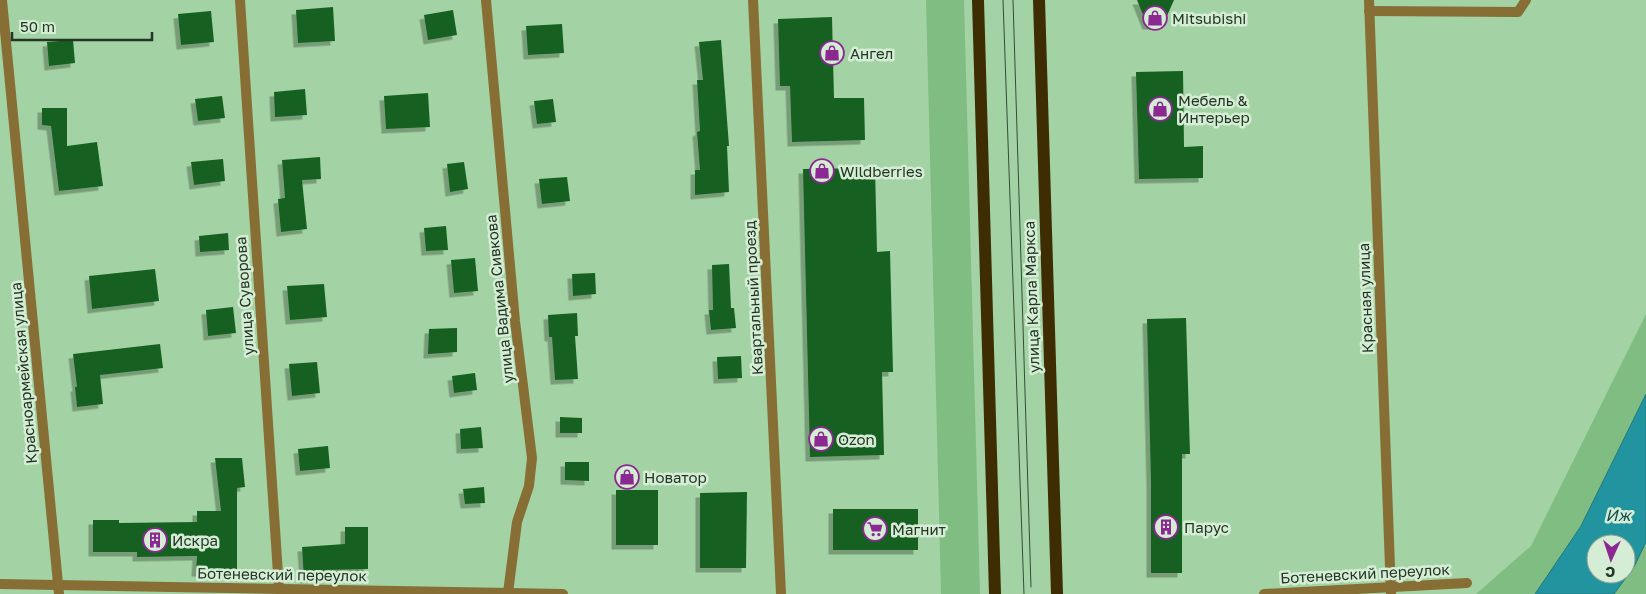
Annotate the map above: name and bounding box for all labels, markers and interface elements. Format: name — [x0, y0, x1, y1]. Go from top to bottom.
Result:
shop icon: Mitsubishi — [1142, 5, 1168, 31]
place label: Mitsubishi — [1172, 9, 1246, 27]
scale bar — [12, 10, 152, 42]
text: 50 m — [20, 17, 55, 35]
shop icon: Ангел — [819, 40, 845, 66]
place label: Ангел — [850, 44, 893, 62]
place label: Мебель & Интерьер — [1178, 91, 1250, 126]
shop icon: Мебель & Интерьер — [1147, 96, 1173, 122]
shop icon: Wildberries — [809, 158, 835, 184]
place label: Wildberries — [840, 162, 923, 180]
street label: улица Вадима Сивкова — [481, 214, 517, 384]
street label: Квартальный проезд — [740, 220, 766, 376]
street label: улица Карла Маркса — [1019, 221, 1043, 373]
street label: улица Суворова — [231, 236, 257, 356]
street label: Красная улица — [1354, 243, 1376, 353]
street label: Красноармейская улица — [6, 281, 40, 465]
shop icon: Ozon — [808, 426, 834, 452]
place label: Ozon — [838, 430, 875, 448]
shop icon: Новатор — [614, 464, 640, 490]
place label: Новатор — [644, 468, 707, 486]
water label: Иж — [1606, 505, 1633, 525]
building icon: Парус — [1153, 514, 1179, 540]
supermarket icon: Магнит — [862, 516, 888, 542]
place label: Парус — [1184, 518, 1229, 536]
place label: Магнит — [892, 520, 947, 538]
building icon: Искра — [142, 527, 168, 553]
place label: Искра — [172, 531, 218, 549]
north arrow — [1586, 534, 1636, 584]
street label: Ботеневский переулок — [1280, 560, 1451, 586]
street label: Ботеневский переулок — [197, 564, 367, 584]
text: С — [1605, 564, 1616, 581]

